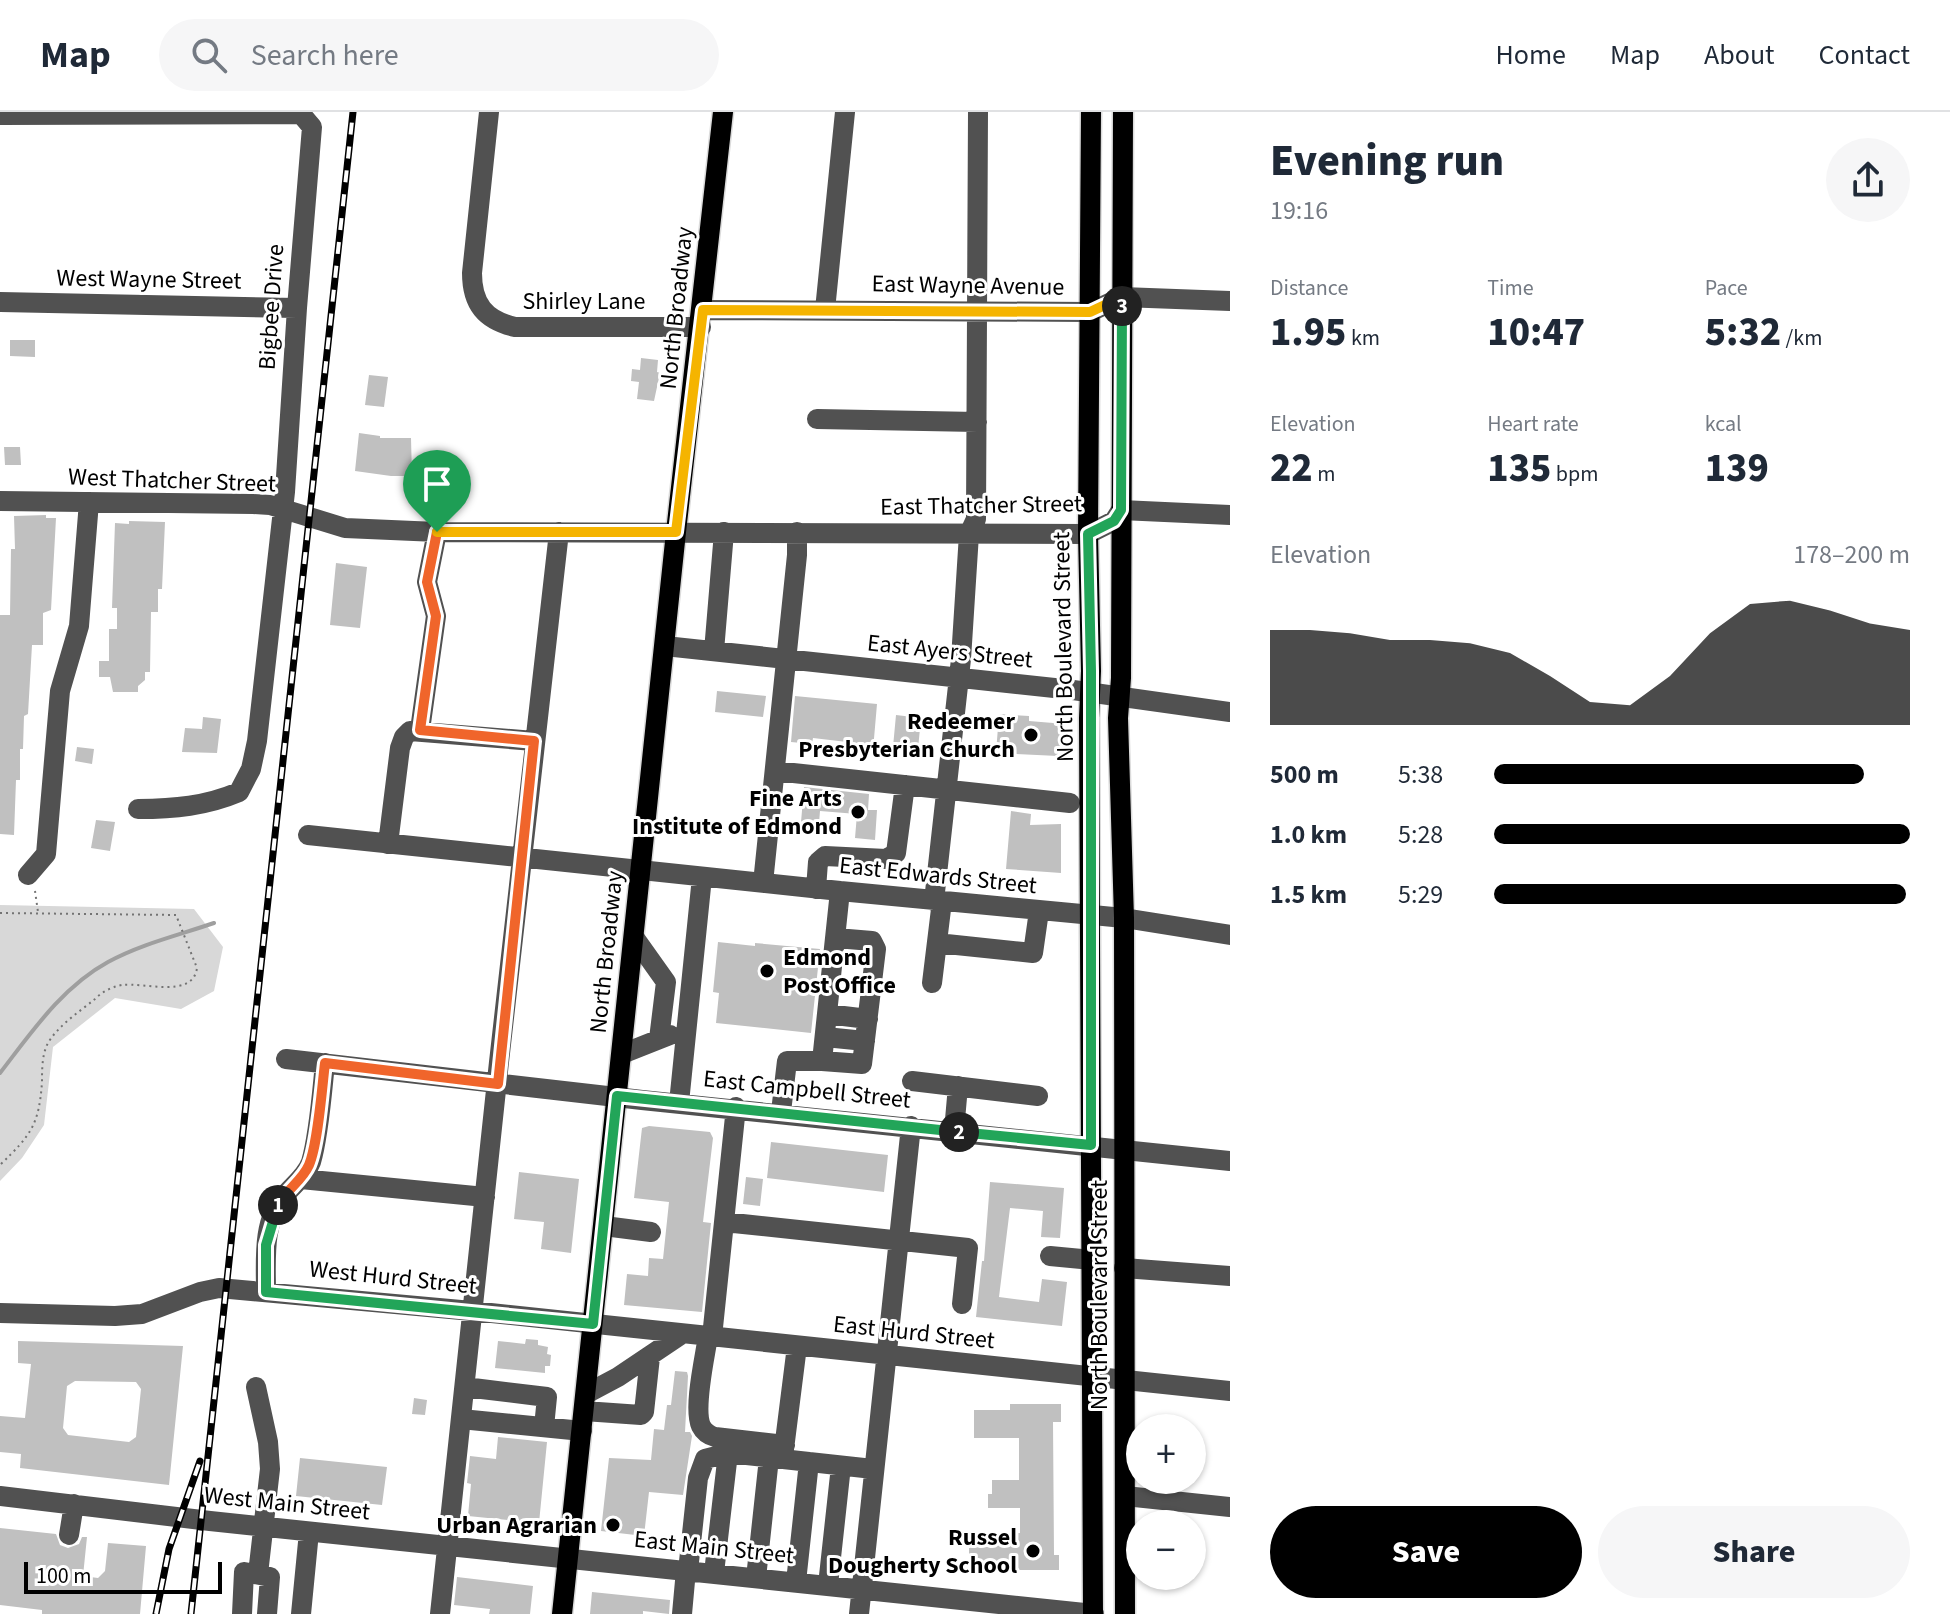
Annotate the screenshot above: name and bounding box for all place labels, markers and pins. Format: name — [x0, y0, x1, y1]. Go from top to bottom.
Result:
pin: 3 — [1102, 286, 1142, 326]
pin — [403, 450, 471, 532]
place label: Redeemer Presbyterian Church — [798, 704, 1015, 767]
marker: Redeemer Presbyterian Church — [1022, 726, 1040, 744]
place label: Fine Arts Institute of Edmond — [632, 781, 842, 844]
marker: Fine Arts Institute of Edmond — [849, 803, 867, 821]
place label: Edmond Post Office — [783, 940, 896, 1003]
marker: Edmond Post Office — [758, 962, 776, 980]
pin: 2 — [939, 1112, 979, 1152]
pin: 1 — [258, 1185, 298, 1225]
place label: Urban Agrarian — [436, 1508, 597, 1543]
marker: Urban Agrarian — [604, 1516, 622, 1534]
place label: Russel Dougherty School — [828, 1520, 1017, 1583]
marker: Russel Dougherty School — [1024, 1542, 1042, 1560]

